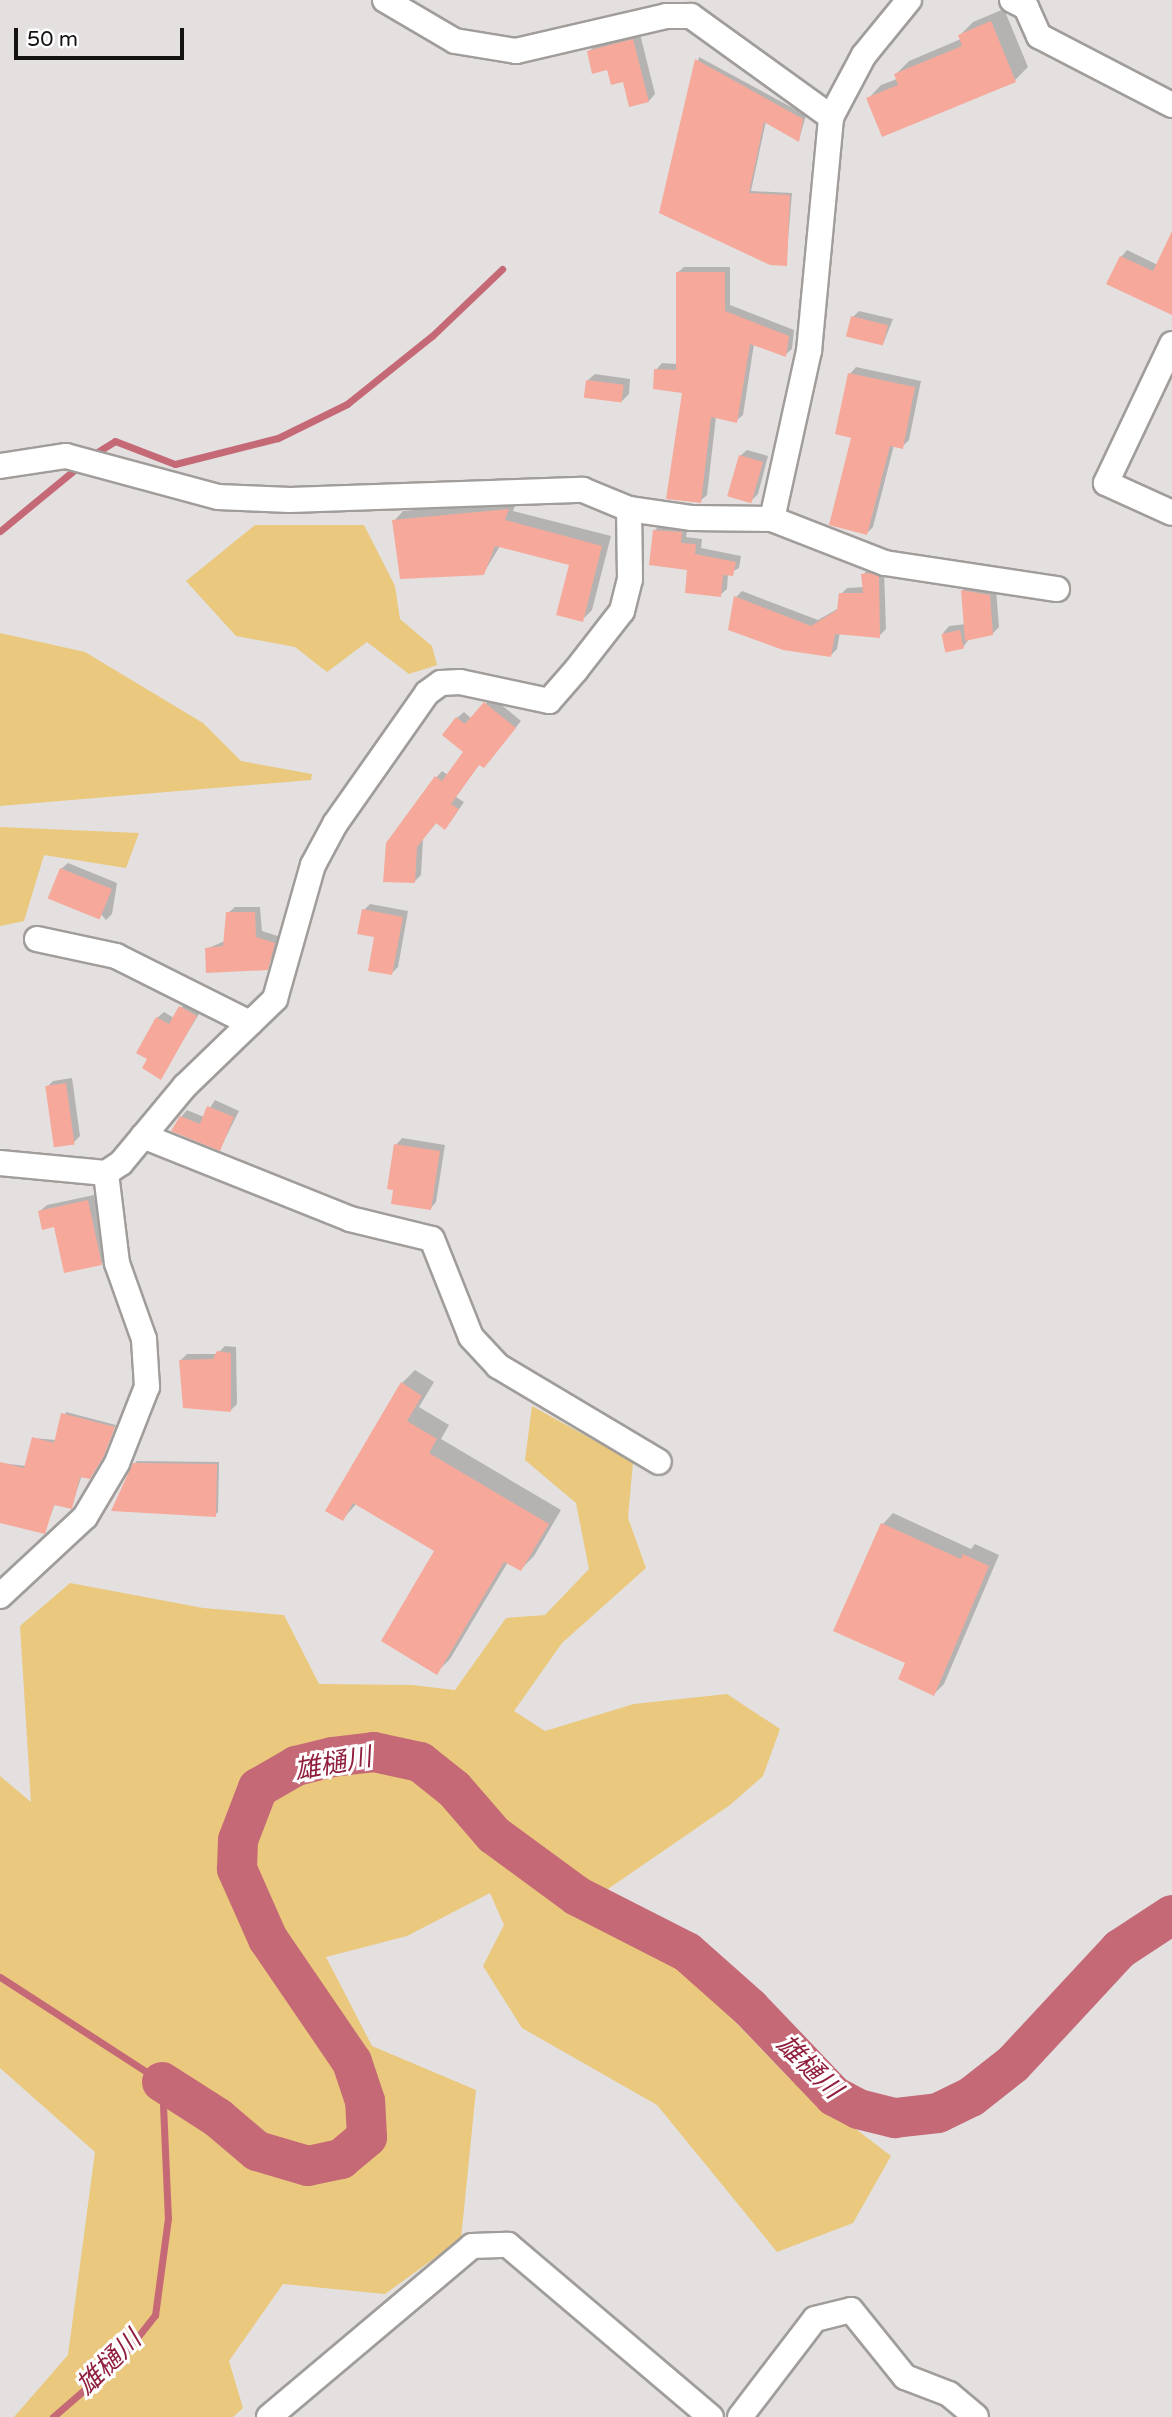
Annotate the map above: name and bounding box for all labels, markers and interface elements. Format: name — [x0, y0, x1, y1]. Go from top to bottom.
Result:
scale bar — [18, 14, 187, 58]
text: 50 m — [27, 27, 78, 52]
water label: 雄樋川 — [292, 1741, 374, 1787]
water label: 雄樋川 — [770, 2029, 848, 2105]
water label: 雄樋川 — [70, 2324, 148, 2402]

